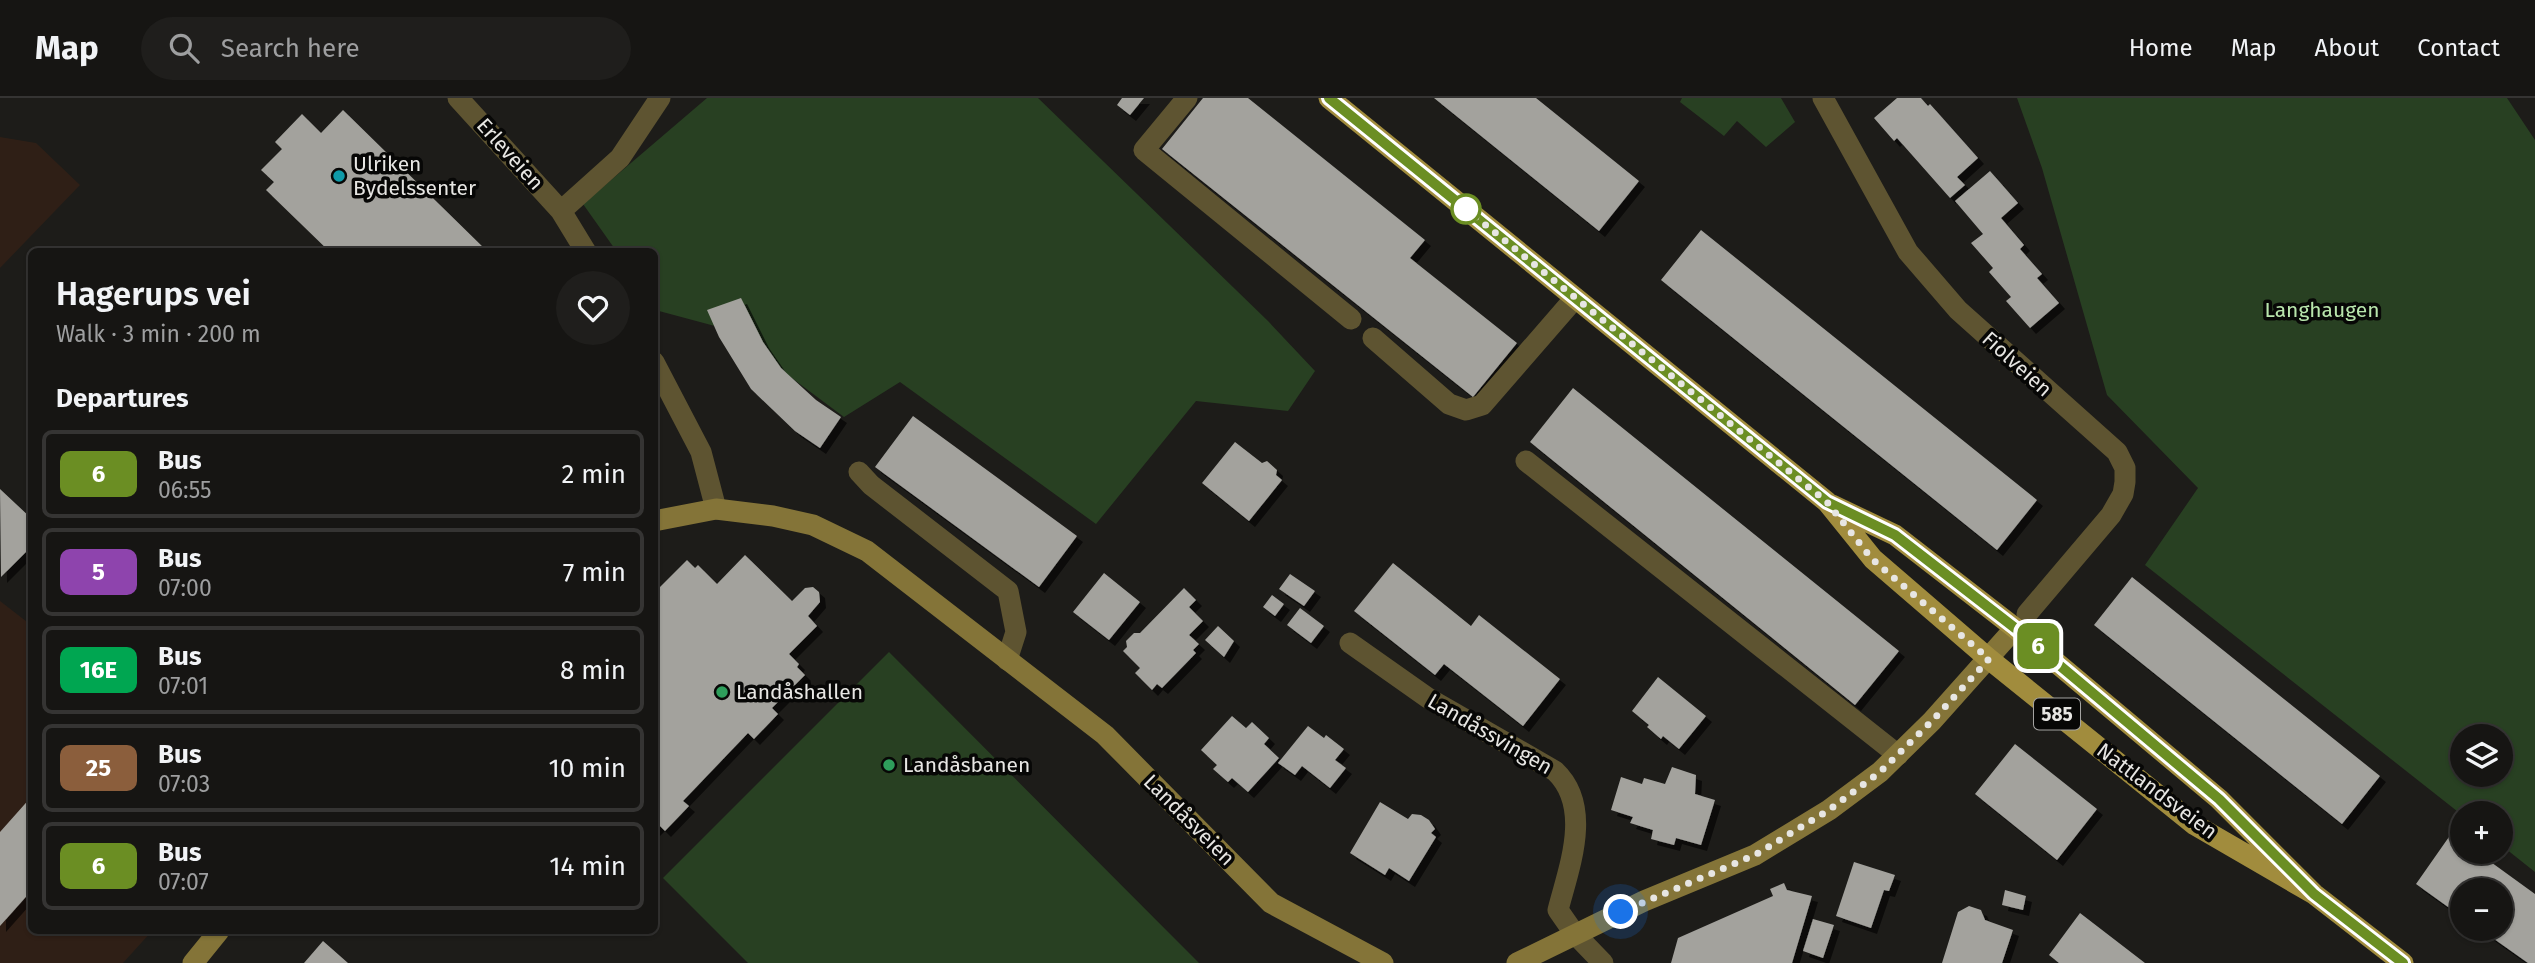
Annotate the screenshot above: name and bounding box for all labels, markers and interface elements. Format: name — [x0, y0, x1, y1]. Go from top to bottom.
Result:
search box — [141, 17, 631, 80]
text: Map — [35, 28, 99, 68]
icon: search — [165, 29, 203, 67]
text: Search here — [221, 33, 360, 64]
text: Home — [2129, 34, 2193, 62]
text: Map — [2231, 34, 2277, 62]
text: About — [2315, 34, 2379, 62]
text: Contact — [2417, 34, 2500, 62]
street label: Erleveien — [471, 113, 549, 195]
place label: Ulriken Bydelssenter — [353, 151, 476, 201]
marker: Ulriken Bydelssenter — [331, 168, 347, 184]
unlabelled marker — [1451, 194, 1481, 224]
button: heart — [556, 271, 630, 345]
text: Hagerups vei — [56, 274, 251, 314]
park label: Langhaugen — [2264, 297, 2380, 323]
text: Walk · 3 min · 200 m — [56, 320, 261, 348]
street label: Fiolveien — [1977, 326, 2057, 402]
text: Departures — [56, 383, 189, 414]
text: Bus — [158, 445, 201, 476]
text: 2 min — [561, 459, 626, 490]
text: 6 — [92, 460, 105, 488]
text: 06:55 — [158, 476, 212, 504]
text: Bus — [158, 543, 201, 574]
text: 7 min — [563, 557, 626, 588]
text: 5 — [92, 558, 105, 586]
text: 07:00 — [158, 574, 212, 602]
line badge: 6 — [2015, 623, 2061, 669]
text: 6 — [2031, 632, 2045, 660]
text: Bus — [158, 641, 201, 672]
text: 8 min — [560, 655, 626, 686]
text: 16E — [80, 656, 117, 684]
text: 07:01 — [158, 672, 208, 700]
place label: Landåshallen — [736, 679, 863, 705]
marker: Landåshallen — [714, 684, 730, 700]
street label: Landåssvingen — [1423, 688, 1557, 780]
road number: 585 — [2034, 698, 2080, 730]
map controls — [2450, 724, 2513, 941]
button: layers — [2450, 724, 2513, 787]
street label: Nattlandsveien — [2092, 737, 2222, 845]
text: Bus — [158, 739, 201, 770]
place label: Landåsbanen — [903, 752, 1030, 778]
text: 10 min — [548, 753, 626, 784]
text: 25 — [86, 754, 111, 782]
marker: Landåsbanen — [881, 757, 897, 773]
street label: Landåsveien — [1138, 769, 1240, 871]
text: 07:03 — [158, 770, 210, 798]
button: + — [2450, 801, 2513, 864]
text: Bus — [158, 837, 201, 868]
text: 14 min — [549, 851, 626, 882]
text: 6 — [92, 852, 105, 880]
text: 07:07 — [158, 868, 209, 896]
button: − — [2450, 878, 2513, 941]
your location — [1603, 894, 1638, 929]

